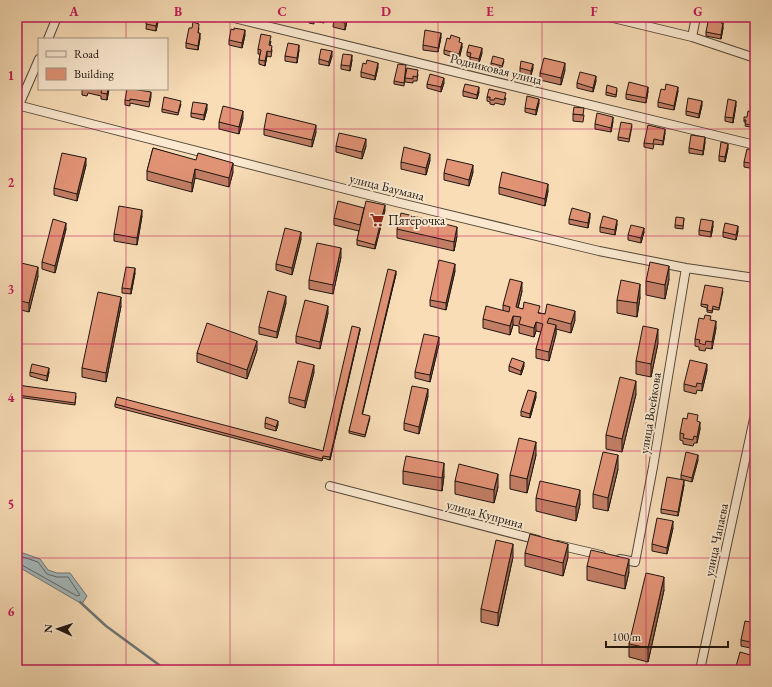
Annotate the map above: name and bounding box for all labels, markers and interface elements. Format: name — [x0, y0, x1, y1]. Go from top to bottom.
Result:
text: A — [68, 3, 79, 20]
text: B — [174, 3, 182, 20]
text: C — [277, 3, 287, 20]
text: D — [381, 3, 391, 20]
text: E — [486, 3, 494, 20]
text: F — [590, 3, 598, 20]
text: G — [693, 3, 703, 20]
legend — [38, 38, 168, 90]
text: Road — [74, 46, 100, 62]
street label: Родниковая улица — [448, 49, 544, 89]
text: Building — [74, 66, 115, 82]
text: 1 — [8, 67, 15, 84]
street label: улица Баумана — [348, 169, 427, 205]
text: 2 — [8, 174, 15, 191]
supermarket icon: Пятёрочка — [369, 212, 385, 228]
place label: Пятёрочка — [388, 212, 446, 229]
text: 3 — [8, 281, 15, 298]
street label: улица Воейкова — [635, 370, 665, 455]
text: 4 — [8, 389, 15, 406]
text: 5 — [8, 496, 14, 513]
street label: улица Куприна — [445, 496, 526, 533]
street label: улица Чапаева — [700, 501, 732, 578]
text: 6 — [8, 603, 15, 620]
north arrow — [38, 609, 78, 649]
scale bar — [606, 623, 728, 649]
text: N — [41, 624, 55, 633]
text: 100 m — [612, 629, 642, 645]

